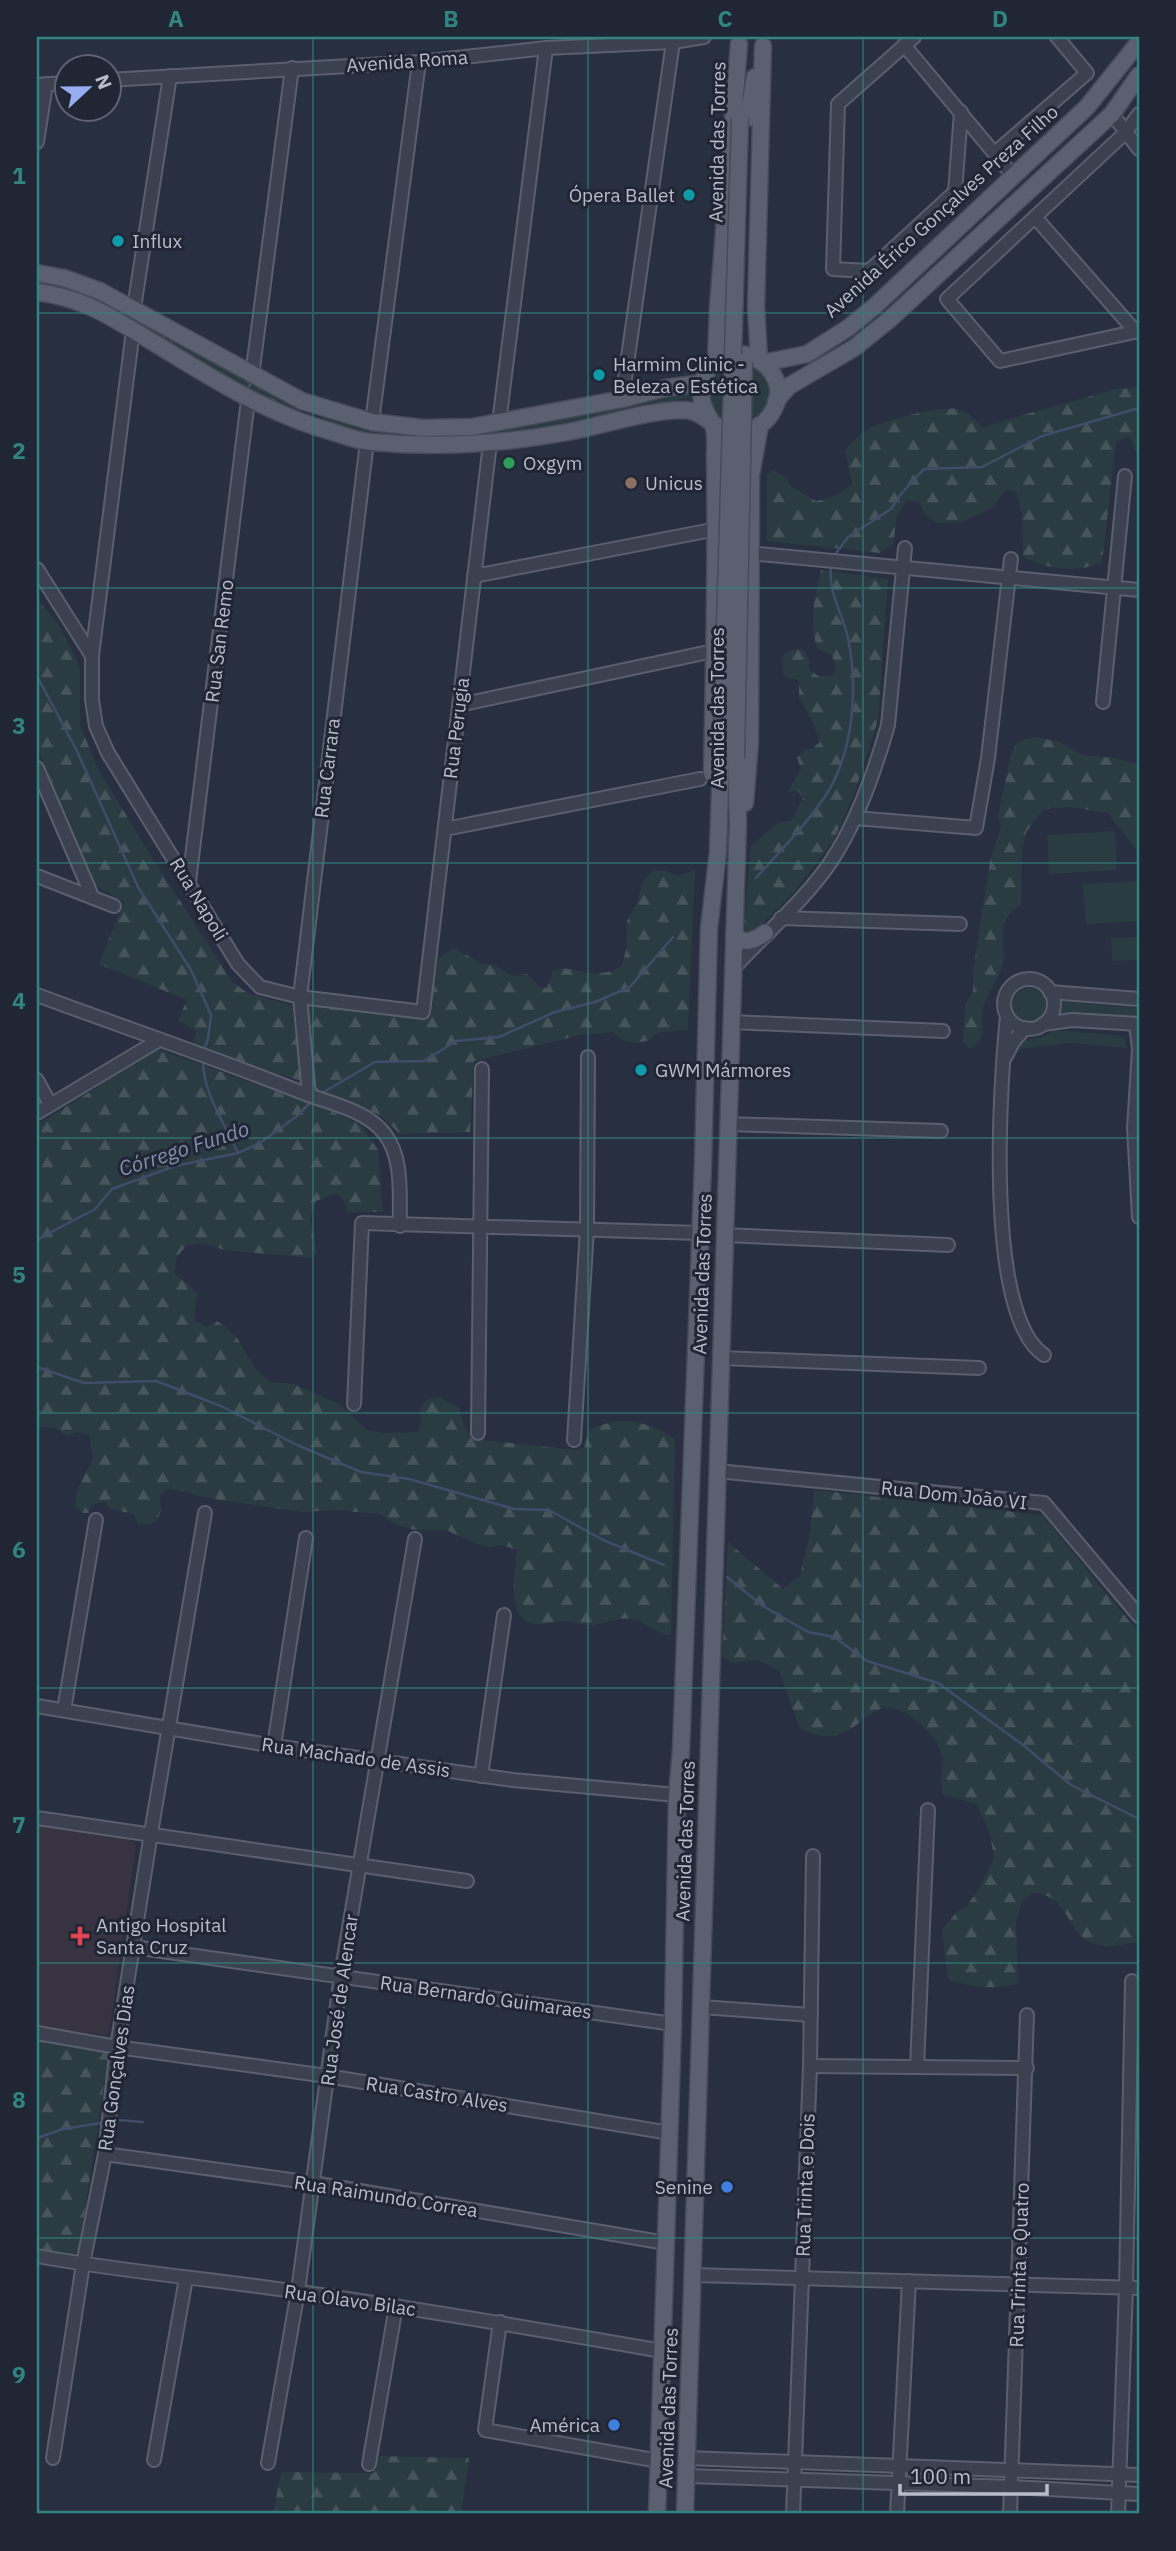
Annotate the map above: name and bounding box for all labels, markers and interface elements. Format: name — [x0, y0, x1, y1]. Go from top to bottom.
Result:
text: A — [168, 3, 184, 33]
text: B — [443, 3, 459, 33]
text: C — [718, 3, 733, 33]
text: D — [992, 3, 1008, 33]
street label: Avenida Roma — [345, 45, 469, 77]
north arrow — [52, 52, 122, 122]
street label: Avenida das Torres — [704, 61, 730, 223]
text: N — [90, 71, 117, 93]
street label: Avenida Érico Gonçalves Preza Filho — [819, 99, 1063, 323]
text: 1 — [12, 160, 26, 190]
place label: Ópera Ballet — [569, 183, 675, 207]
marker: Ópera Ballet — [681, 187, 697, 203]
place label: Influx — [132, 229, 183, 253]
marker: Influx — [110, 233, 126, 249]
place label: Harmim Clinic - Beleza e Estética — [613, 352, 758, 398]
marker: Harmim Clinic - Beleza e Estética — [591, 367, 607, 383]
text: 2 — [12, 435, 26, 465]
place label: Oxgym — [523, 451, 582, 475]
marker: Oxgym — [501, 455, 517, 471]
place label: Unicus — [645, 471, 703, 495]
marker: Unicus — [623, 475, 639, 491]
street label: Rua San Remo — [200, 578, 238, 704]
street label: Avenida das Torres — [705, 627, 729, 789]
street label: Rua Perugia — [438, 676, 474, 780]
text: 3 — [12, 710, 26, 740]
street label: Rua Carrara — [309, 717, 345, 819]
street label: Rua Napoli — [165, 853, 233, 945]
text: 4 — [12, 985, 26, 1015]
place label: GWM Mármores — [655, 1058, 791, 1082]
marker: GWM Mármores — [633, 1062, 649, 1078]
water label: Córrego Fundo — [115, 1114, 253, 1182]
street label: Avenida das Torres — [687, 1193, 717, 1355]
text: 5 — [12, 1259, 26, 1289]
street label: Rua Dom João VI — [880, 1475, 1028, 1515]
text: 6 — [12, 1534, 26, 1564]
street label: Rua Machado de Assis — [260, 1732, 452, 1782]
street label: Avenida das Torres — [670, 1760, 700, 1922]
text: 7 — [12, 1809, 26, 1839]
place label: Antigo Hospital Santa Cruz — [96, 1913, 227, 1959]
street label: Rua José de Alencar — [315, 1913, 363, 2087]
marker: Antigo Hospital Santa Cruz — [70, 1926, 90, 1946]
street label: Rua Bernardo Guimaraes — [379, 1970, 593, 2024]
street label: Rua Gonçalves Dias — [92, 1984, 140, 2152]
street label: Rua Castro Alves — [364, 2071, 510, 2117]
text: 8 — [12, 2084, 26, 2114]
street label: Rua Trinta e Dois — [790, 2113, 820, 2257]
street label: Rua Raimundo Correa — [292, 2170, 480, 2222]
place label: Senine — [655, 2175, 713, 2199]
marker: Senine — [719, 2179, 735, 2195]
street label: Rua Trinta e Quatro — [1004, 2182, 1034, 2348]
street label: Rua Olavo Bilac — [283, 2279, 418, 2321]
street label: Avenida das Torres — [653, 2327, 683, 2489]
text: 9 — [12, 2359, 26, 2389]
place label: América — [529, 2413, 600, 2437]
marker: América — [606, 2417, 622, 2433]
scale bar — [900, 2453, 1046, 2497]
text: 100 m — [910, 2462, 971, 2490]

